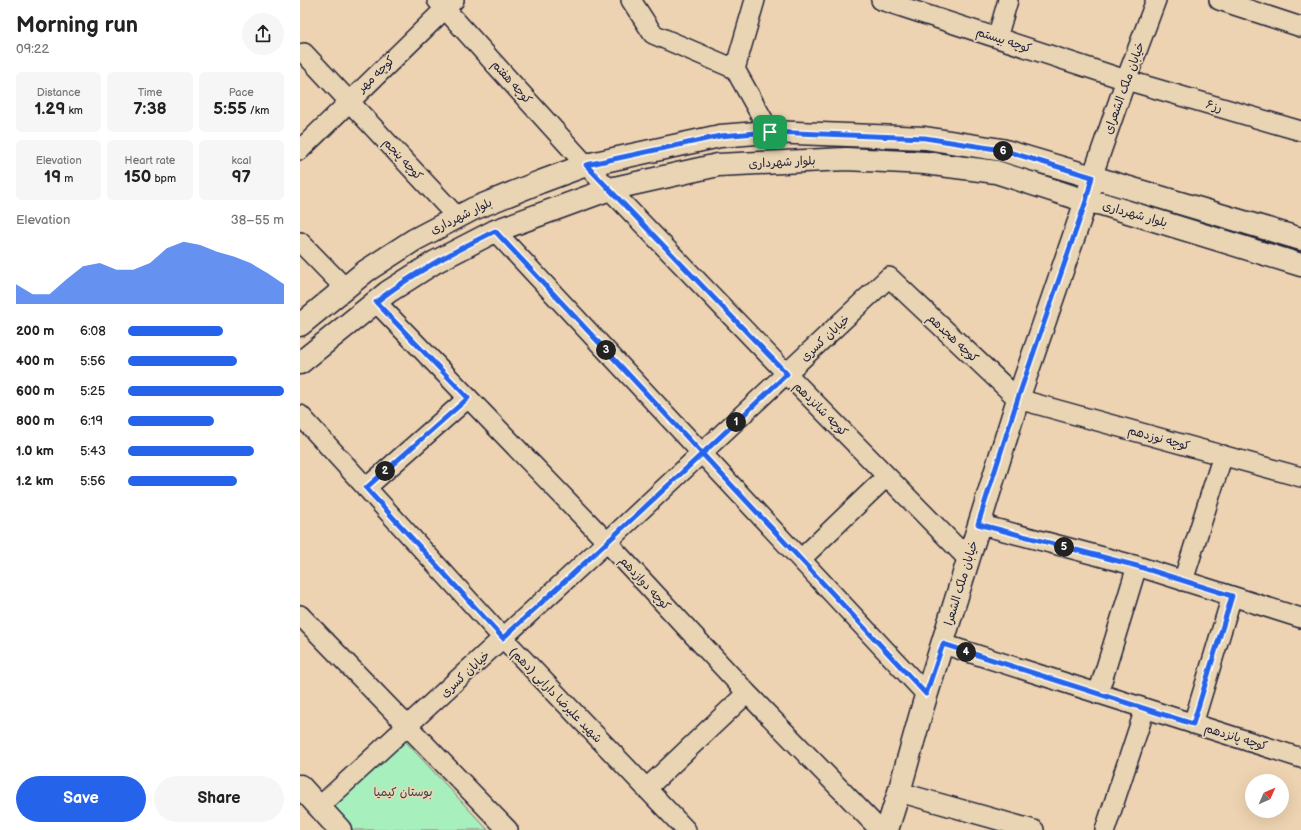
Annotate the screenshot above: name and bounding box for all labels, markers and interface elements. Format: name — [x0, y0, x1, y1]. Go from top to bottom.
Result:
text: Morning run — [16, 12, 138, 39]
button: share — [242, 13, 284, 55]
street label: کوچه بیستم — [974, 24, 1033, 57]
street label: خیابان ملک الشعرای — [1101, 40, 1148, 136]
text: 09:22 — [16, 41, 49, 57]
street label: کوچه مهر — [354, 53, 398, 96]
street label: کوچه هفتم — [487, 57, 535, 108]
text: Distance — [37, 86, 81, 99]
text: Time — [138, 86, 162, 99]
text: Pace — [229, 86, 254, 99]
street label: رز۶ — [1204, 97, 1224, 116]
text: 1.29 — [34, 99, 65, 119]
text: 7:38 — [133, 99, 167, 119]
text: 5:55 — [213, 99, 247, 119]
text: km — [65, 104, 83, 117]
text: /km — [247, 104, 269, 117]
pin — [753, 115, 787, 149]
icon: arrive — [759, 121, 781, 143]
street label: کوچه پنجم — [379, 135, 426, 184]
pin: 6 — [993, 141, 1013, 161]
text: 6 — [1000, 144, 1006, 157]
street label: بلوار شهرداری — [748, 153, 816, 172]
text: Elevation — [36, 154, 82, 167]
text: Heart rate — [125, 154, 175, 167]
text: kcal — [231, 154, 251, 167]
text: 19 — [44, 167, 61, 187]
text: 150 — [124, 167, 151, 187]
text: 97 — [232, 167, 251, 187]
text: m — [61, 172, 73, 185]
text: bpm — [151, 172, 176, 185]
street label: بلوار شهرداری — [428, 195, 495, 238]
street label: بلوار شهرداری — [1101, 198, 1169, 231]
text: Elevation — [16, 212, 70, 228]
text: 38–55 m — [231, 212, 284, 228]
street label: کوچه هجدهم — [923, 311, 982, 367]
street label: خیابان کسری — [798, 312, 853, 365]
text: 200 m — [16, 323, 54, 339]
text: 6:08 — [80, 323, 106, 339]
pin: 3 — [596, 340, 616, 360]
text: 3 — [603, 343, 609, 356]
text: 400 m — [16, 353, 54, 369]
text: 5:56 — [80, 353, 105, 369]
street label: کوچه شانزدهم — [790, 379, 851, 440]
text: 600 m — [16, 383, 55, 399]
text: 5:25 — [80, 383, 105, 399]
pin: 1 — [726, 412, 746, 432]
text: 800 m — [16, 413, 55, 429]
text: 6:19 — [80, 413, 103, 429]
text: 1 — [734, 415, 738, 428]
street label: کوچه نوزدهم — [1126, 423, 1192, 455]
text: 1.0 km — [16, 443, 54, 459]
text: 5:43 — [80, 443, 106, 459]
pin: 2 — [375, 461, 395, 481]
text: 2 — [382, 464, 388, 477]
text: 1.2 km — [16, 473, 54, 489]
text: 5:56 — [80, 473, 105, 489]
pin: 5 — [1054, 537, 1074, 557]
street label: خیابان ملک الشعرا — [941, 539, 981, 627]
text: 5 — [1061, 540, 1067, 553]
street label: کوچه دوازدهم — [615, 553, 673, 614]
pin: 4 — [956, 642, 976, 662]
street label: شهید علیرضا دارابی (دهم) — [505, 644, 605, 747]
text: 4 — [963, 645, 969, 658]
street label: خیابان کسری — [438, 648, 493, 701]
street label: کوچه پانزدهم — [1202, 721, 1269, 755]
north arrow — [1245, 774, 1289, 818]
map controls — [1245, 774, 1289, 818]
button: Save — [16, 776, 146, 822]
button: Share — [154, 776, 284, 822]
park label: بوستان کیمیا — [373, 785, 433, 800]

